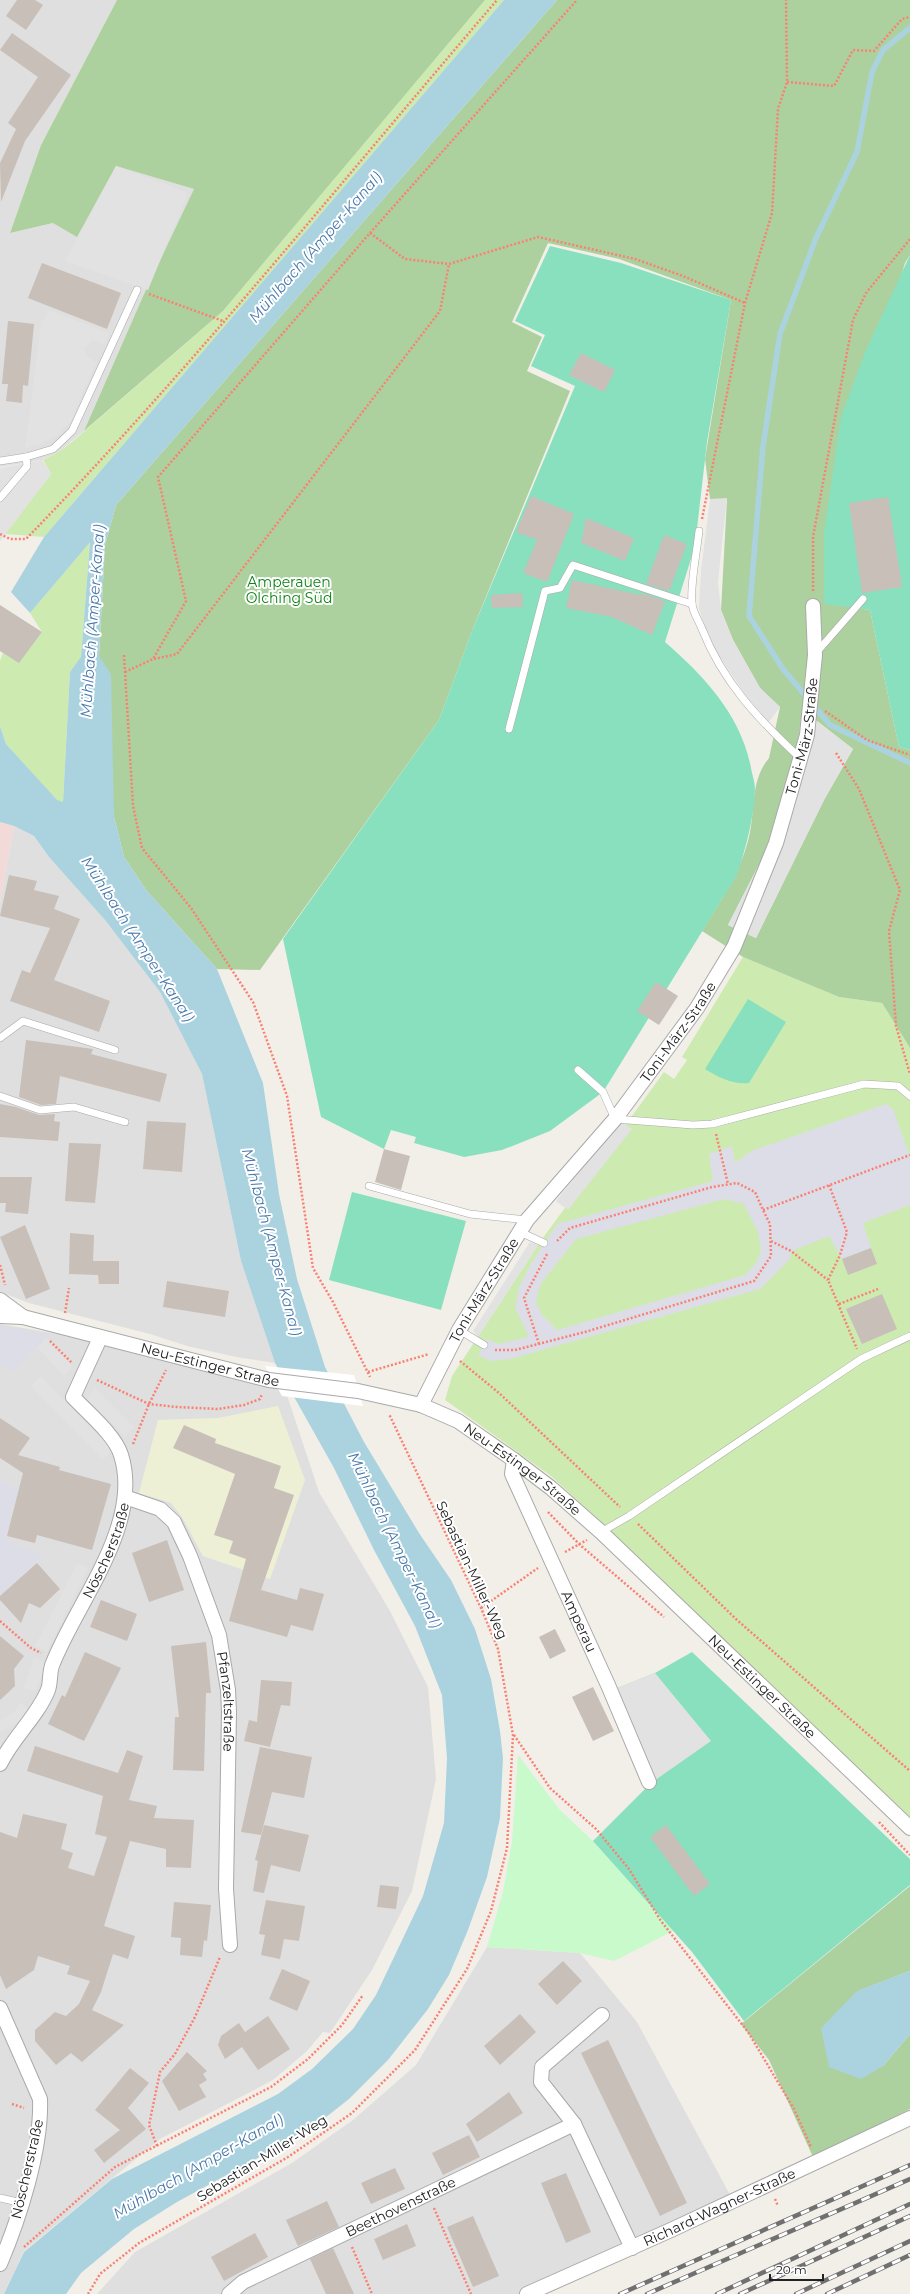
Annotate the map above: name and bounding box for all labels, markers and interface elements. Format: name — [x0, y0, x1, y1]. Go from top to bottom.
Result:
water label: Mühlbach (Amper-Kanal) — [244, 168, 386, 326]
water label: Mühlbach (Amper-Kanal) — [76, 524, 108, 718]
park label: Amperauen Olching Süd — [246, 573, 332, 607]
street label: Toni-März-Straße — [781, 677, 822, 797]
water label: Mühlbach (Amper-Kanal) — [77, 853, 199, 1025]
street label: Toni-März-Straße — [636, 978, 720, 1086]
water label: Mühlbach (Amper-Kanal) — [238, 1146, 306, 1338]
street label: Toni-März-Straße — [445, 1235, 523, 1345]
street label: Neu-Estinger Straße — [139, 1338, 280, 1390]
street label: Neu-Estinger Straße — [460, 1419, 585, 1519]
water label: Mühlbach (Amper-Kanal) — [344, 1449, 446, 1631]
street label: Sebastian-Miller-Weg — [432, 1498, 512, 1642]
street label: Nöscherstraße — [78, 1501, 133, 1601]
street label: Amperau — [557, 1588, 601, 1655]
street label: Neu-Estinger Straße — [705, 1631, 820, 1742]
street label: Pfanzeltstraße — [213, 1650, 238, 1752]
water label: Mühlbach (Amper-Kanal) — [109, 2109, 287, 2223]
street label: Sebastian-Miller-Weg — [193, 2110, 331, 2206]
street label: Nöscherstraße — [7, 2117, 47, 2221]
street label: Richard-Wagner-Straße — [640, 2164, 798, 2250]
street label: Beethovenstraße — [342, 2173, 459, 2241]
scale bar — [770, 2256, 823, 2282]
text: 20 m — [776, 2262, 807, 2277]

